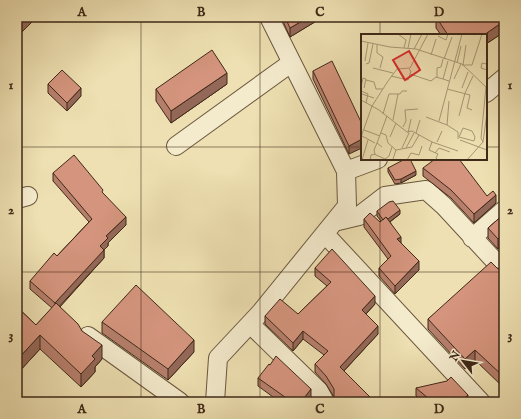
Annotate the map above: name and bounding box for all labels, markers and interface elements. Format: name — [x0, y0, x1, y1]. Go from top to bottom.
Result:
text: A — [77, 4, 88, 21]
text: B — [197, 4, 206, 21]
text: C — [315, 4, 325, 21]
text: D — [434, 4, 445, 21]
inset map — [361, 34, 487, 160]
text: 1 — [9, 77, 14, 94]
text: 1 — [508, 77, 513, 94]
text: 2 — [8, 202, 14, 219]
text: 2 — [507, 202, 513, 219]
text: 3 — [9, 327, 14, 344]
text: 3 — [508, 327, 513, 344]
north arrow — [443, 341, 483, 381]
text: N — [446, 348, 464, 365]
text: A — [77, 401, 88, 418]
text: B — [197, 401, 206, 418]
text: C — [315, 401, 325, 418]
text: D — [434, 401, 445, 418]

